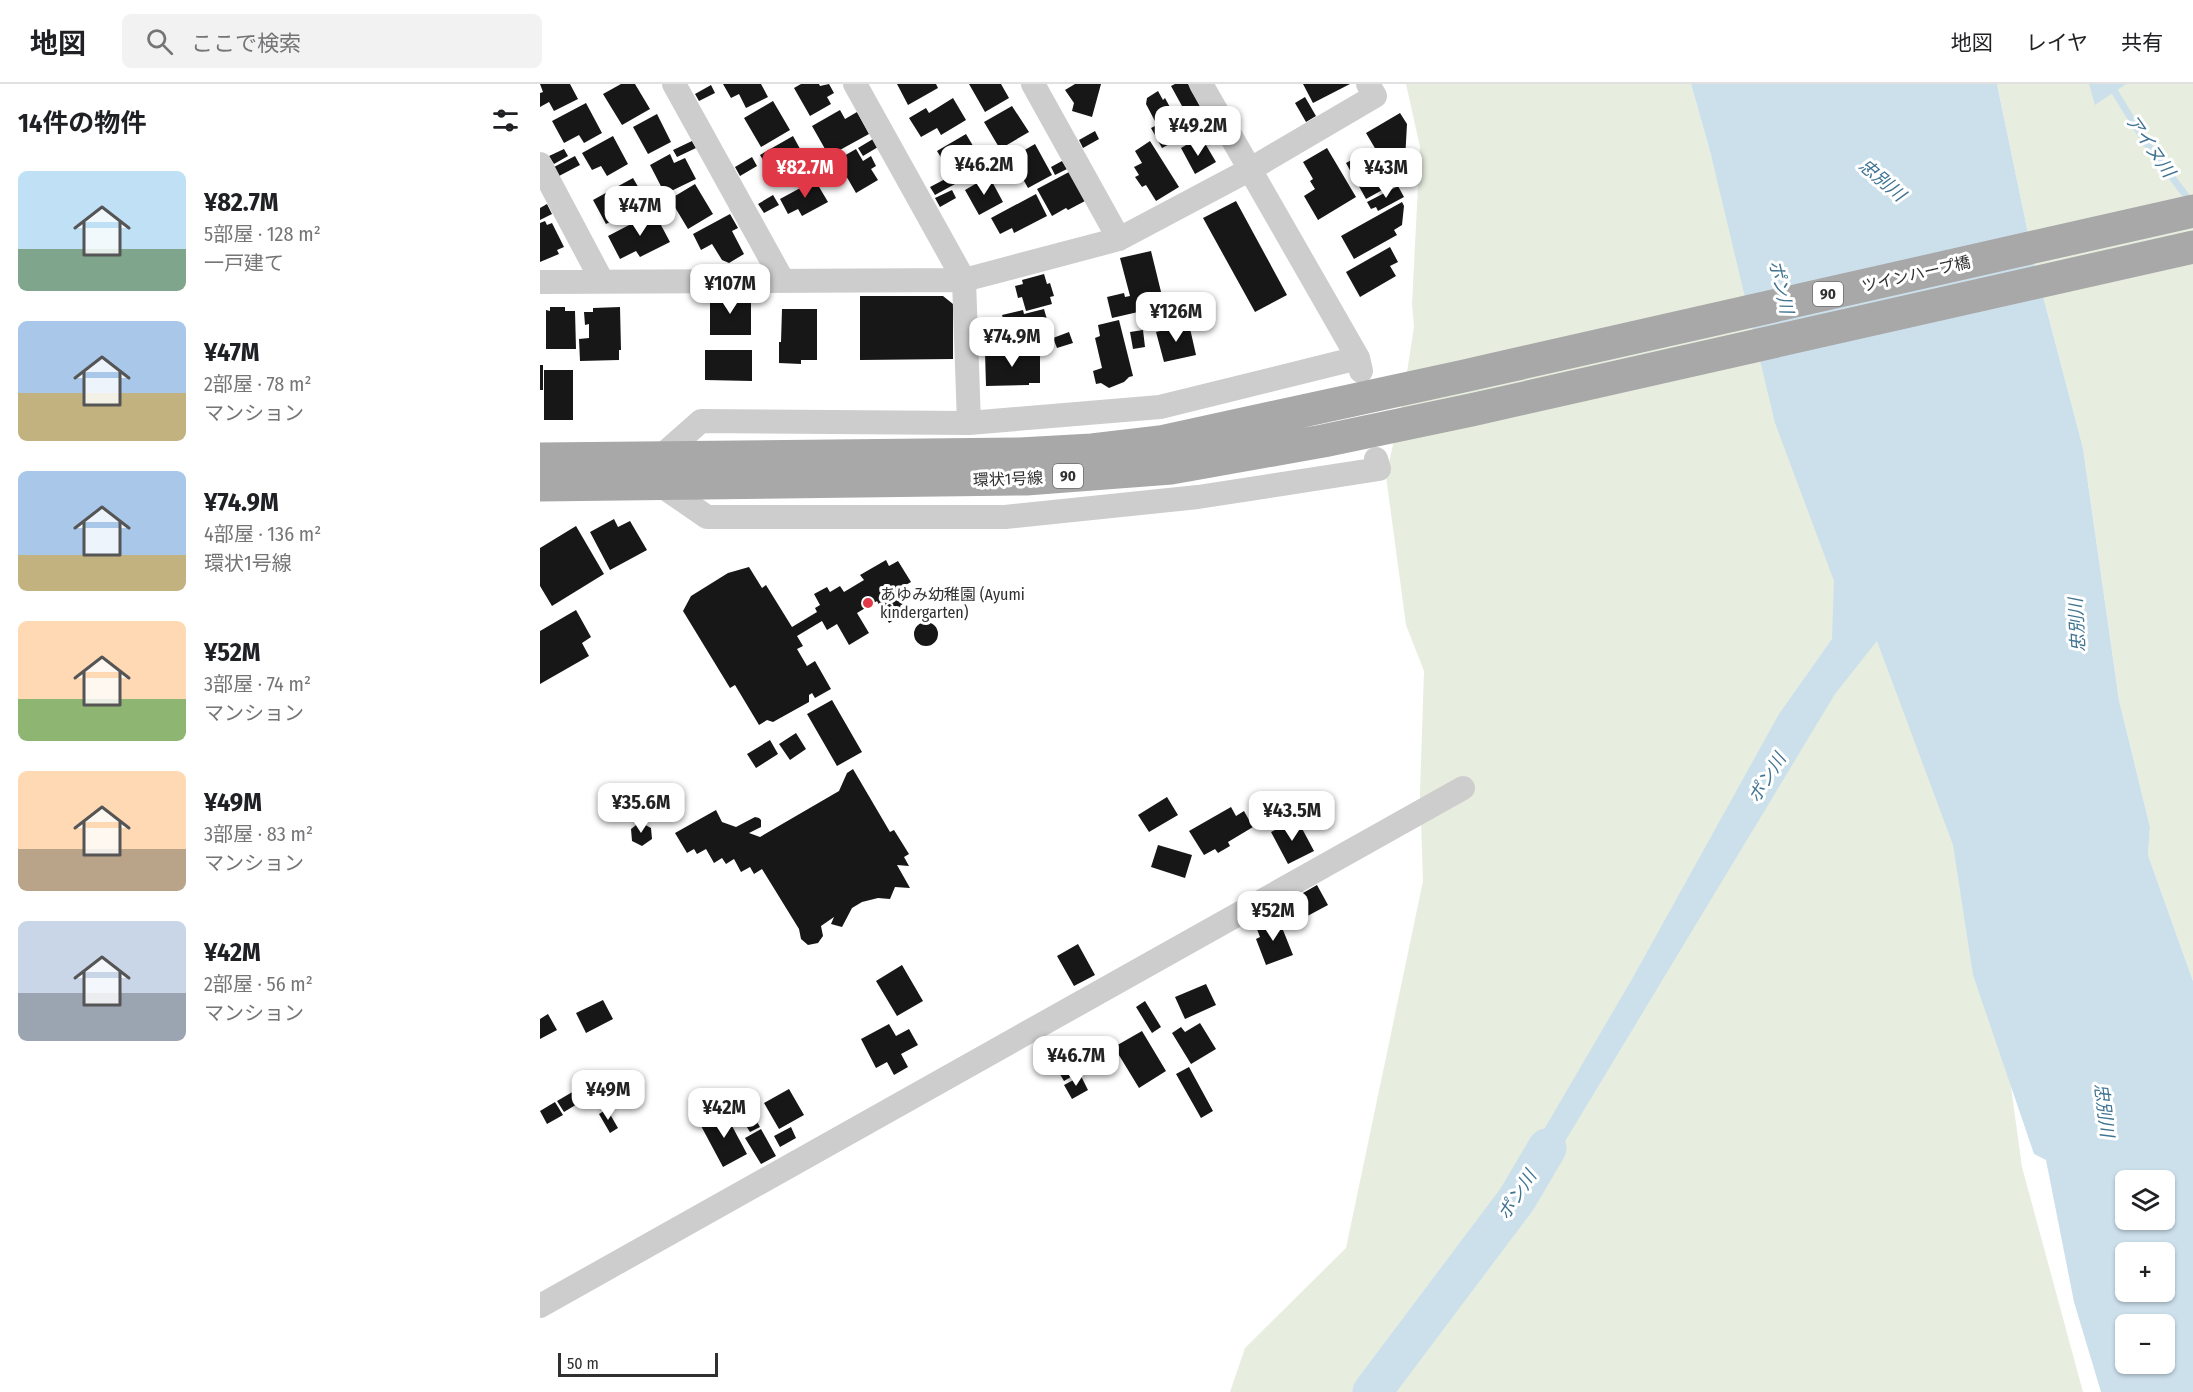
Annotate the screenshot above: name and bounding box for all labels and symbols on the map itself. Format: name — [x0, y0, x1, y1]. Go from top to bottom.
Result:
pin: ¥49.2M — [1149, 106, 1247, 157]
water label: アイヌ川 — [2121, 111, 2181, 183]
pin: ¥46.2M — [935, 145, 1033, 196]
pin: ¥82.7M — [756, 148, 854, 199]
pin: ¥43M — [1350, 148, 1422, 199]
water label: 忠別川 — [1854, 154, 1911, 207]
pin: ¥47M — [604, 186, 676, 237]
street label: ツインハープ橋 — [1860, 252, 1972, 296]
water label: ポン川 — [1764, 258, 1798, 318]
pin: ¥107M — [688, 264, 772, 315]
road number: 90 — [1813, 282, 1843, 306]
pin: ¥126M — [1134, 292, 1218, 343]
pin: ¥74.9M — [963, 317, 1061, 368]
road number: 90 — [1053, 464, 1083, 488]
street label: 環状1号線 — [973, 468, 1043, 490]
place label: あゆみ幼稚園 (Ayumi kindergarten) — [880, 585, 1025, 622]
water label: 忠別川 — [2064, 595, 2089, 653]
marker: あゆみ幼稚園 (Ayumi kindergarten) — [861, 596, 875, 610]
water label: ポン川 — [1743, 748, 1792, 807]
pin: ¥35.6M — [592, 783, 690, 834]
pin: ¥43.5M — [1243, 791, 1341, 842]
pin: ¥52M — [1237, 891, 1309, 942]
pin: ¥46.7M — [1027, 1036, 1125, 1087]
pin: ¥49M — [572, 1070, 644, 1121]
water label: 忠別川 — [2090, 1082, 2118, 1140]
pin: ¥42M — [688, 1088, 760, 1139]
water label: ポン川 — [1493, 1165, 1542, 1224]
scale bar — [558, 1350, 718, 1378]

